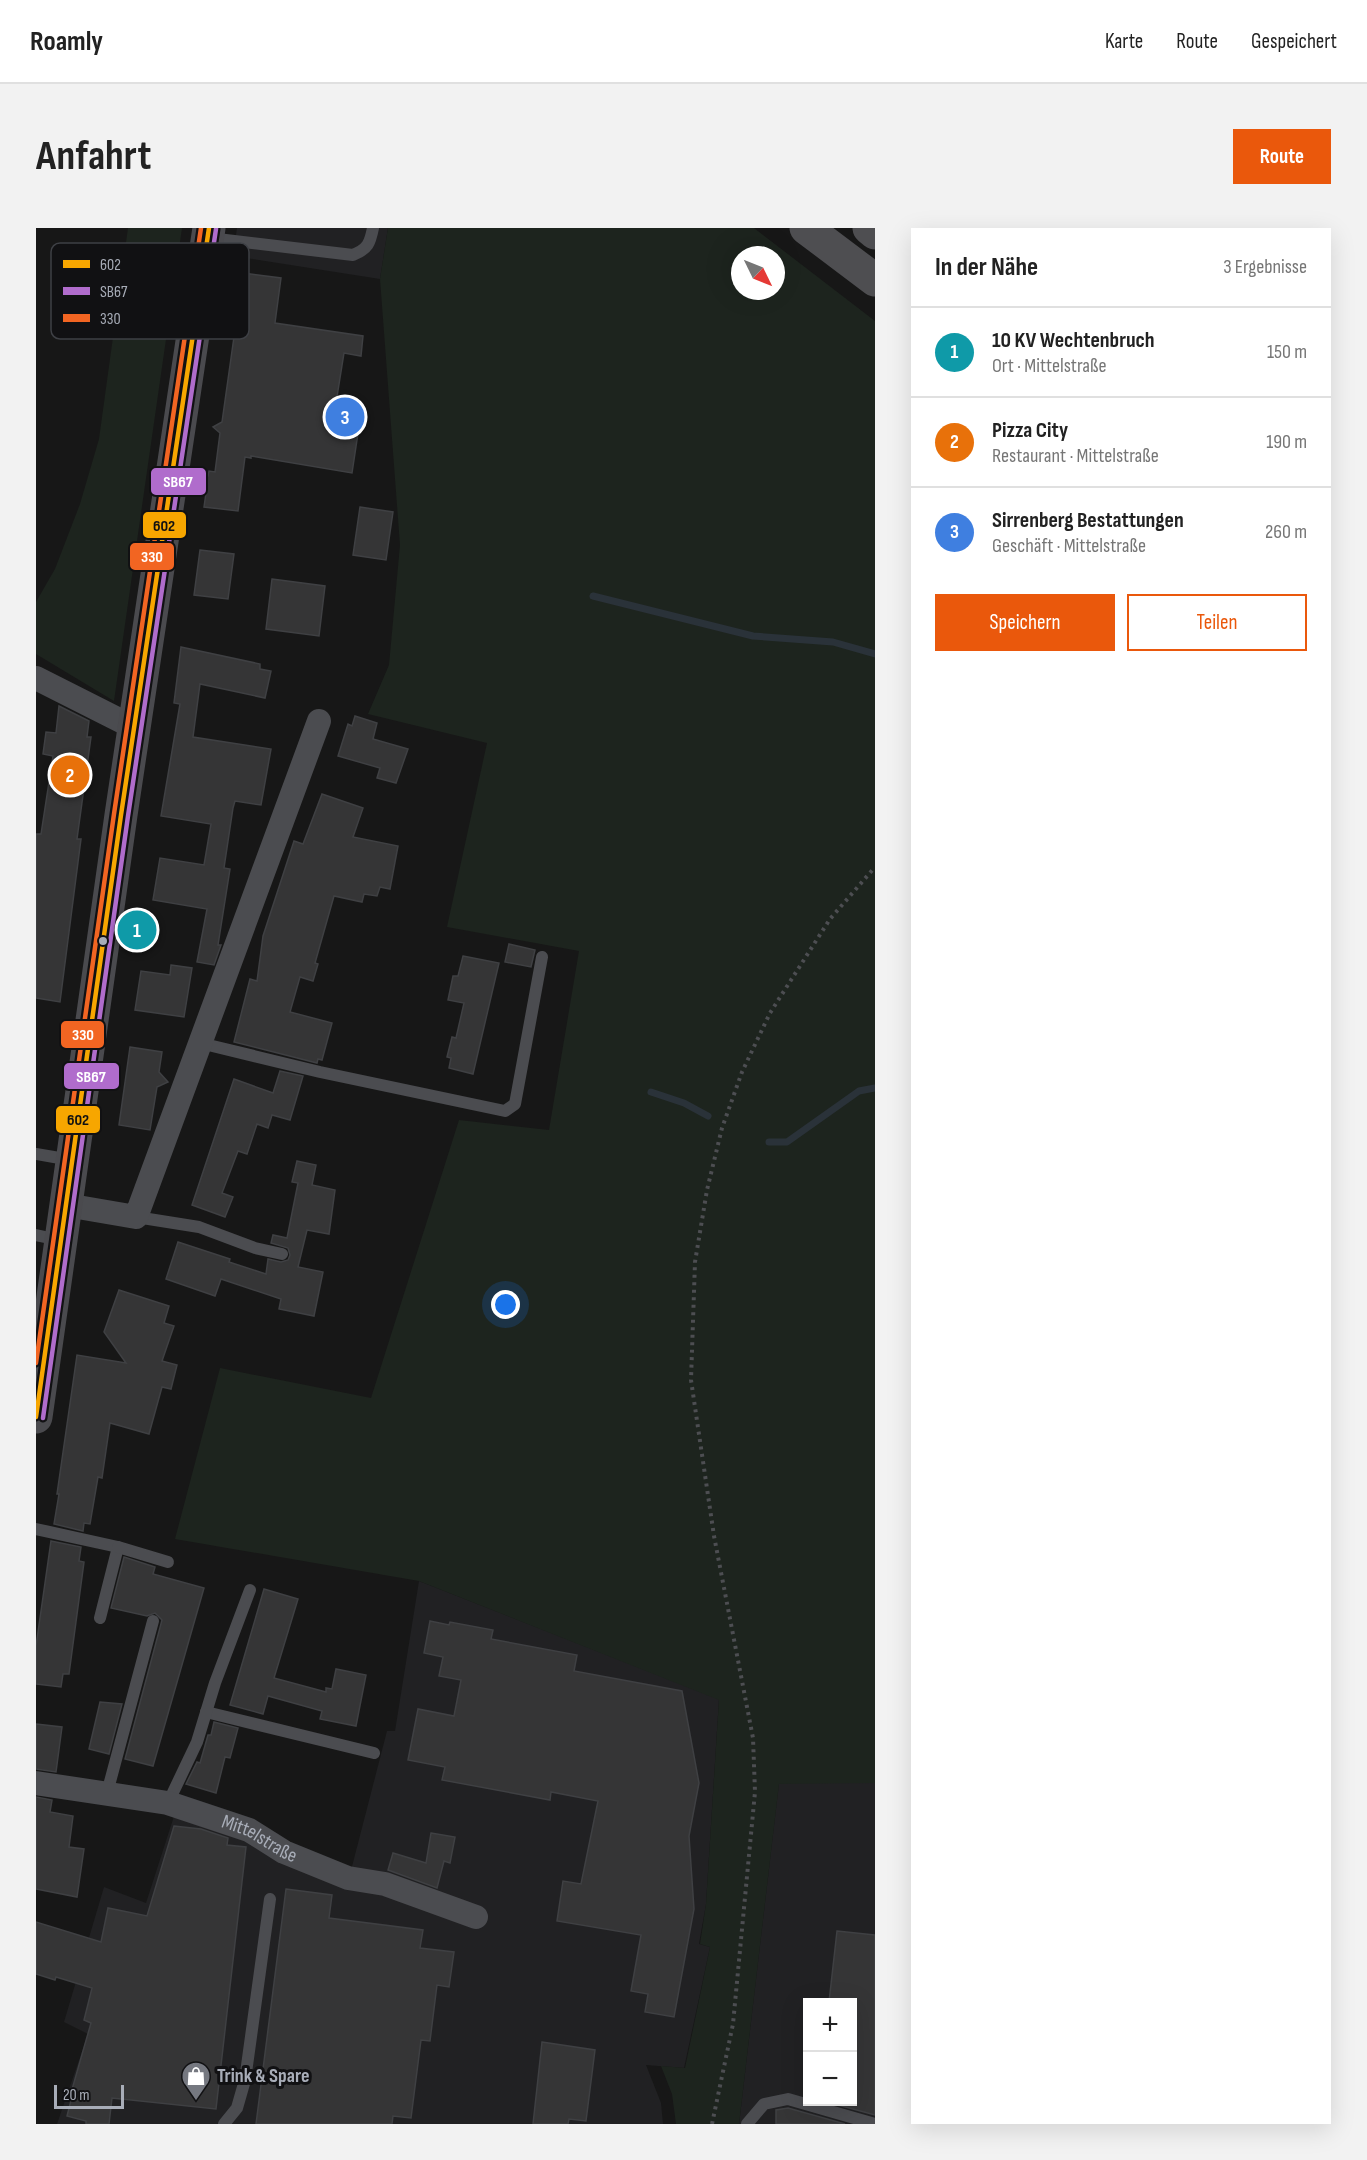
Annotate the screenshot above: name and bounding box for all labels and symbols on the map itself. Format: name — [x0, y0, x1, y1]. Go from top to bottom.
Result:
legend — [51, 243, 249, 339]
north arrow — [731, 246, 785, 300]
text: 602 — [100, 256, 121, 275]
text: SB67 — [100, 283, 128, 302]
text: 330 — [100, 310, 121, 329]
pin: 3 — [326, 394, 364, 440]
line badge: SB67 — [150, 467, 207, 496]
text: SB67 — [163, 473, 193, 492]
line badge: 602 — [142, 511, 187, 539]
text: 602 — [153, 517, 175, 536]
line badge: 330 — [129, 542, 175, 571]
text: 330 — [141, 548, 163, 567]
pin: 2 — [51, 752, 90, 798]
pin: 1 — [118, 908, 156, 952]
unlabelled marker — [97, 935, 109, 947]
line badge: 330 — [60, 1020, 105, 1049]
text: 330 — [72, 1026, 94, 1045]
line badge: SB67 — [63, 1062, 120, 1090]
text: SB67 — [76, 1068, 106, 1087]
line badge: 602 — [55, 1105, 101, 1134]
text: 602 — [67, 1111, 89, 1130]
your location — [491, 1290, 520, 1319]
street label: Mittelstraße — [219, 1810, 301, 1868]
shop icon: Trink & Spare — [180, 2060, 212, 2102]
place label: Trink & Spare — [217, 2064, 309, 2088]
scale bar — [54, 2082, 124, 2110]

